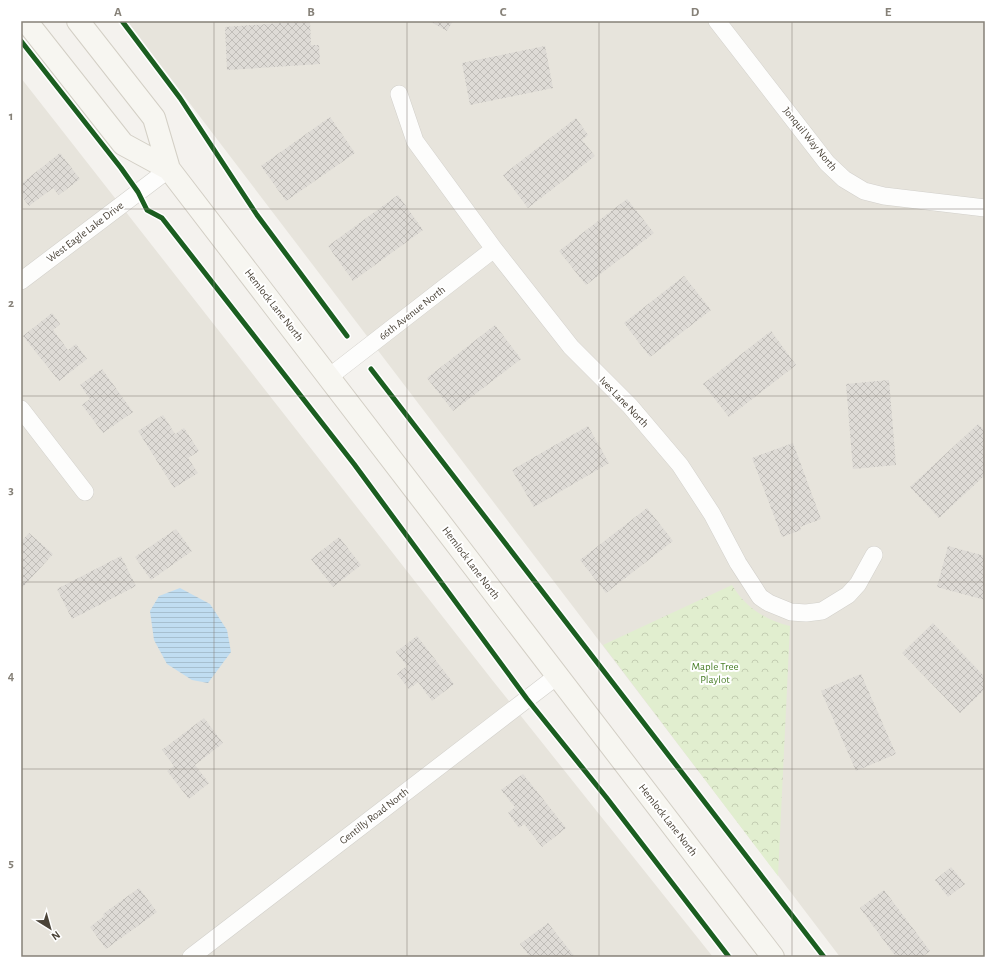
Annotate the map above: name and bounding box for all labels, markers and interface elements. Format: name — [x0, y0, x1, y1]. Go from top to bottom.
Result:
text: A — [114, 6, 122, 19]
text: B — [307, 6, 315, 19]
text: C — [500, 6, 507, 19]
text: D — [691, 6, 700, 19]
text: E — [885, 6, 892, 19]
street label: Jonquil Way North — [781, 105, 839, 173]
text: 1 — [9, 110, 13, 123]
street label: West Eagle Lake Drive — [44, 200, 126, 264]
street label: Hemlock Lane North — [243, 267, 305, 343]
street label: 66th Avenue North — [377, 284, 447, 342]
text: 2 — [8, 297, 14, 310]
street label: Ives Lane North — [597, 375, 651, 429]
text: 3 — [8, 484, 14, 497]
street label: Hemlock Lane North — [440, 525, 502, 601]
park label: Maple Tree Playlot — [691, 661, 739, 685]
text: 4 — [8, 670, 15, 683]
street label: Hemlock Lane North — [637, 782, 699, 858]
street label: Gentilly Road North — [337, 786, 411, 846]
text: 5 — [8, 857, 14, 870]
north arrow — [30, 908, 70, 948]
text: N — [49, 929, 62, 942]

